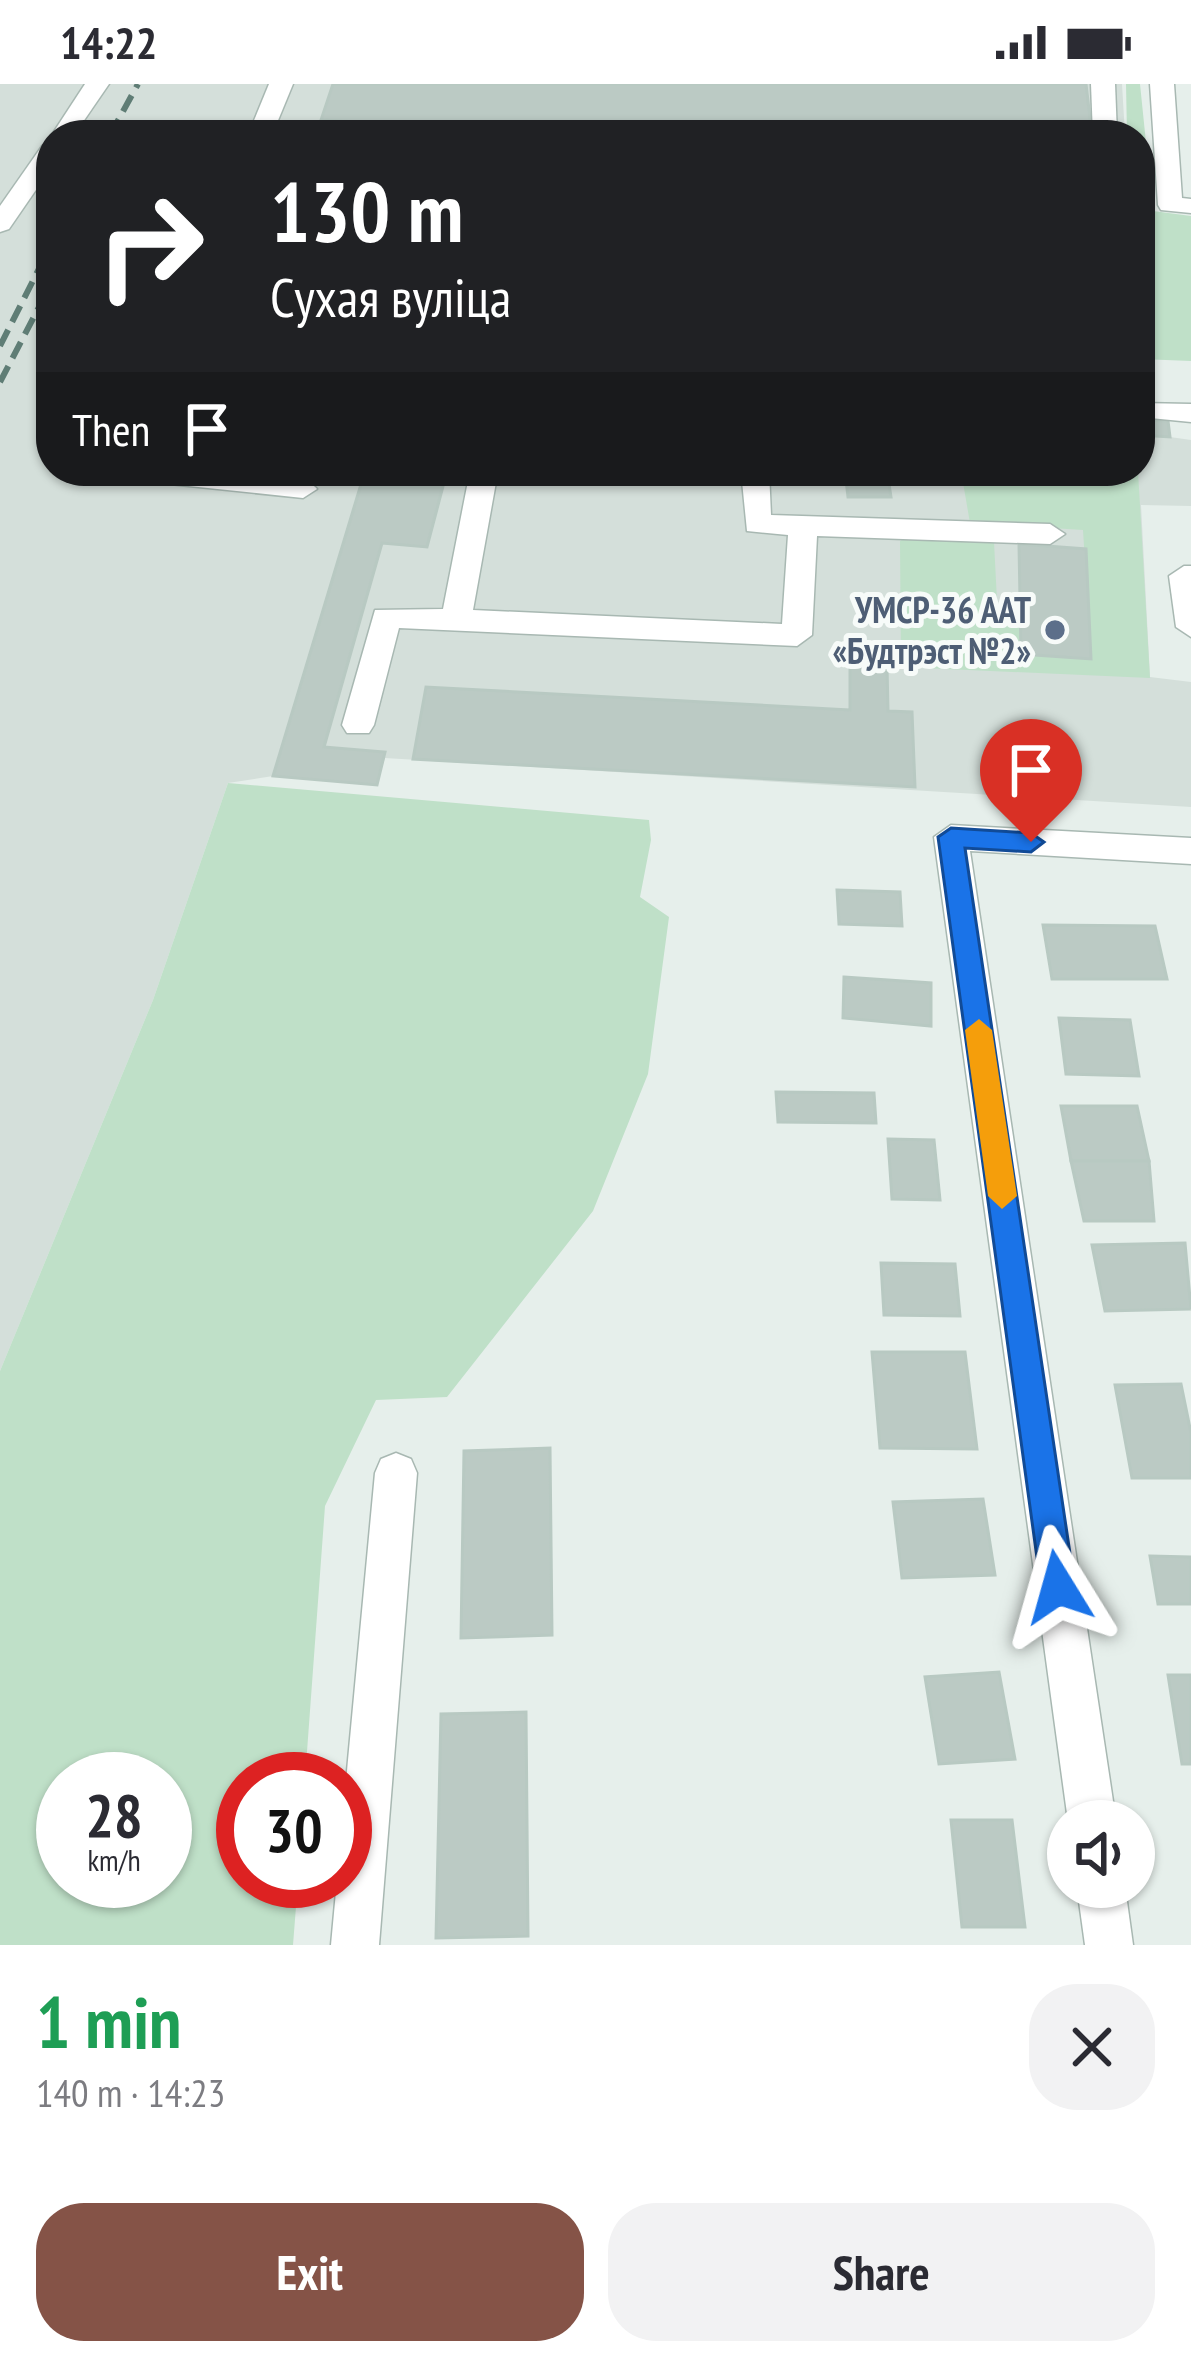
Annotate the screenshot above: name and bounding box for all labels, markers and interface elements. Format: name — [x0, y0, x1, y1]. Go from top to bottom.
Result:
text: 14:22 — [60, 13, 157, 71]
text: 130 m — [270, 156, 463, 265]
icon: right — [72, 168, 228, 324]
text: Сухая вуліца — [270, 262, 511, 332]
icon: arrive — [174, 396, 240, 462]
text: Then — [72, 400, 150, 458]
place label: УМСР-36 ААТ «Будтрэст №2» — [832, 586, 1031, 674]
marker: УМСР-36 ААТ «Будтрэст №2» — [1042, 617, 1068, 643]
pin — [980, 719, 1082, 842]
icon: arrive — [998, 737, 1064, 803]
position arrow — [995, 1524, 1121, 1650]
speed limit sign: 30 — [216, 1752, 372, 1908]
text: 28 — [85, 1776, 143, 1854]
map controls — [1047, 1800, 1155, 1908]
button: sound — [1047, 1800, 1155, 1908]
text: km/h — [87, 1840, 141, 1879]
text: 1 min — [36, 1975, 181, 2068]
button: close — [1029, 1984, 1155, 2110]
text: 140 m · 14:23 — [36, 2067, 225, 2118]
button: Exit — [36, 2203, 584, 2341]
button: Share — [608, 2203, 1155, 2341]

